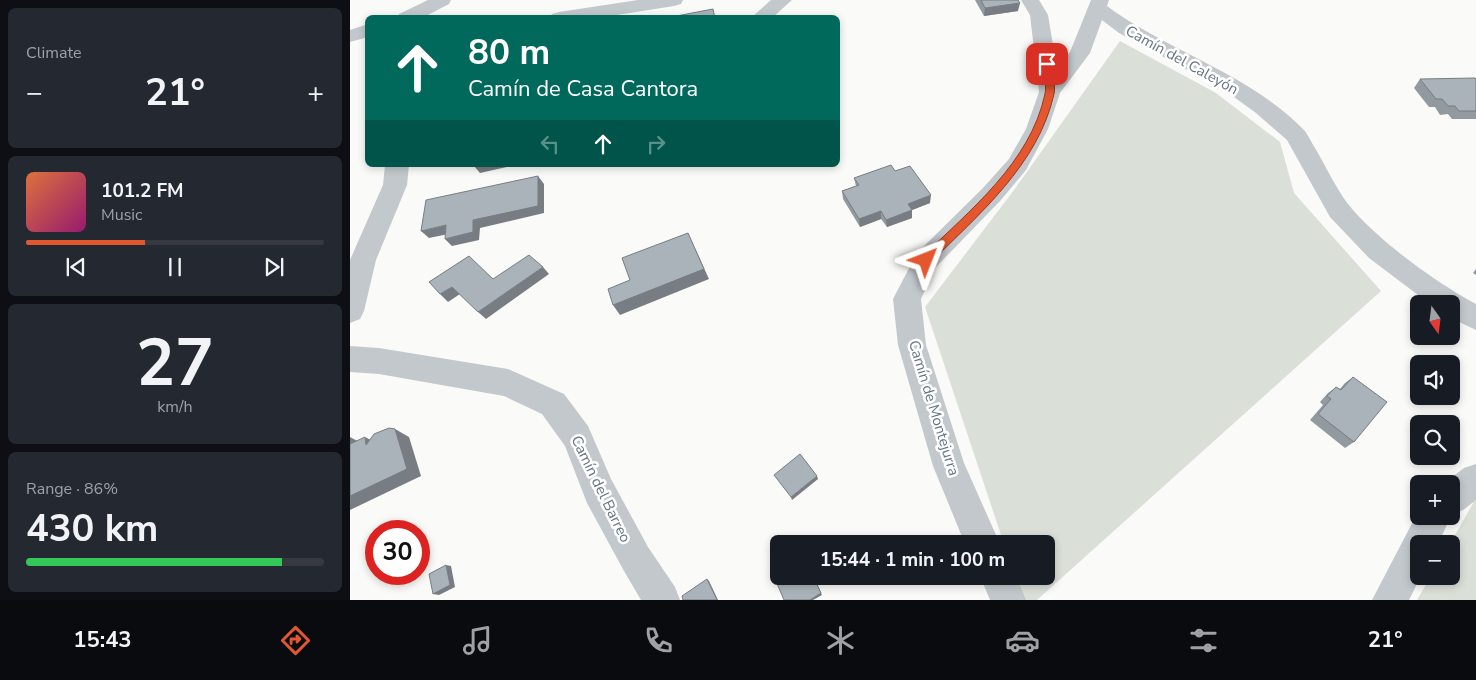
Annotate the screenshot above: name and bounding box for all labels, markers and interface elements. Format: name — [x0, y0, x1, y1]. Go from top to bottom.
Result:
street label: Camín del Caleyón — [1122, 21, 1242, 99]
text: 80 m — [468, 29, 550, 76]
icon: ahead — [385, 35, 450, 100]
text: Climate — [26, 42, 81, 64]
pin — [1026, 43, 1068, 85]
icon: arrive — [1033, 50, 1061, 78]
text: 21° — [145, 67, 205, 118]
text: − — [26, 74, 43, 112]
text: + — [307, 74, 324, 112]
text: Camín de Casa Cantora — [468, 74, 698, 104]
icon: left — [536, 130, 564, 158]
icon: ahead — [589, 130, 617, 158]
icon: right — [642, 130, 670, 158]
text: 101.2 FM — [101, 178, 184, 204]
text: Music — [101, 204, 142, 226]
position arrow — [899, 233, 951, 285]
icon: previous — [62, 253, 90, 281]
icon: pause — [161, 253, 189, 281]
icon: next — [260, 253, 288, 281]
north arrow — [1410, 295, 1460, 345]
map controls — [1410, 295, 1460, 585]
text: 27 — [136, 319, 214, 408]
street label: Camín de Montejurra — [904, 338, 964, 478]
button: sound — [1410, 355, 1460, 405]
text: km/h — [157, 396, 193, 418]
button: search — [1410, 415, 1460, 465]
street label: Camín del Barreo — [566, 432, 636, 546]
button: + — [1410, 475, 1460, 525]
text: Range · 86% — [26, 478, 118, 500]
text: 430 km — [26, 503, 158, 554]
speed limit sign: 30 — [365, 520, 430, 585]
button: − — [1410, 535, 1460, 585]
text: 15:44 · 1 min · 100 m — [820, 547, 1005, 573]
icon: directions — [278, 623, 313, 658]
icon: music — [460, 623, 495, 658]
icon: phone — [641, 623, 676, 658]
icon: climate — [823, 623, 858, 658]
icon: car — [1005, 623, 1040, 658]
icon: filters — [1186, 623, 1221, 658]
text: 15:43 — [73, 625, 132, 655]
text: 21° — [1368, 625, 1403, 655]

